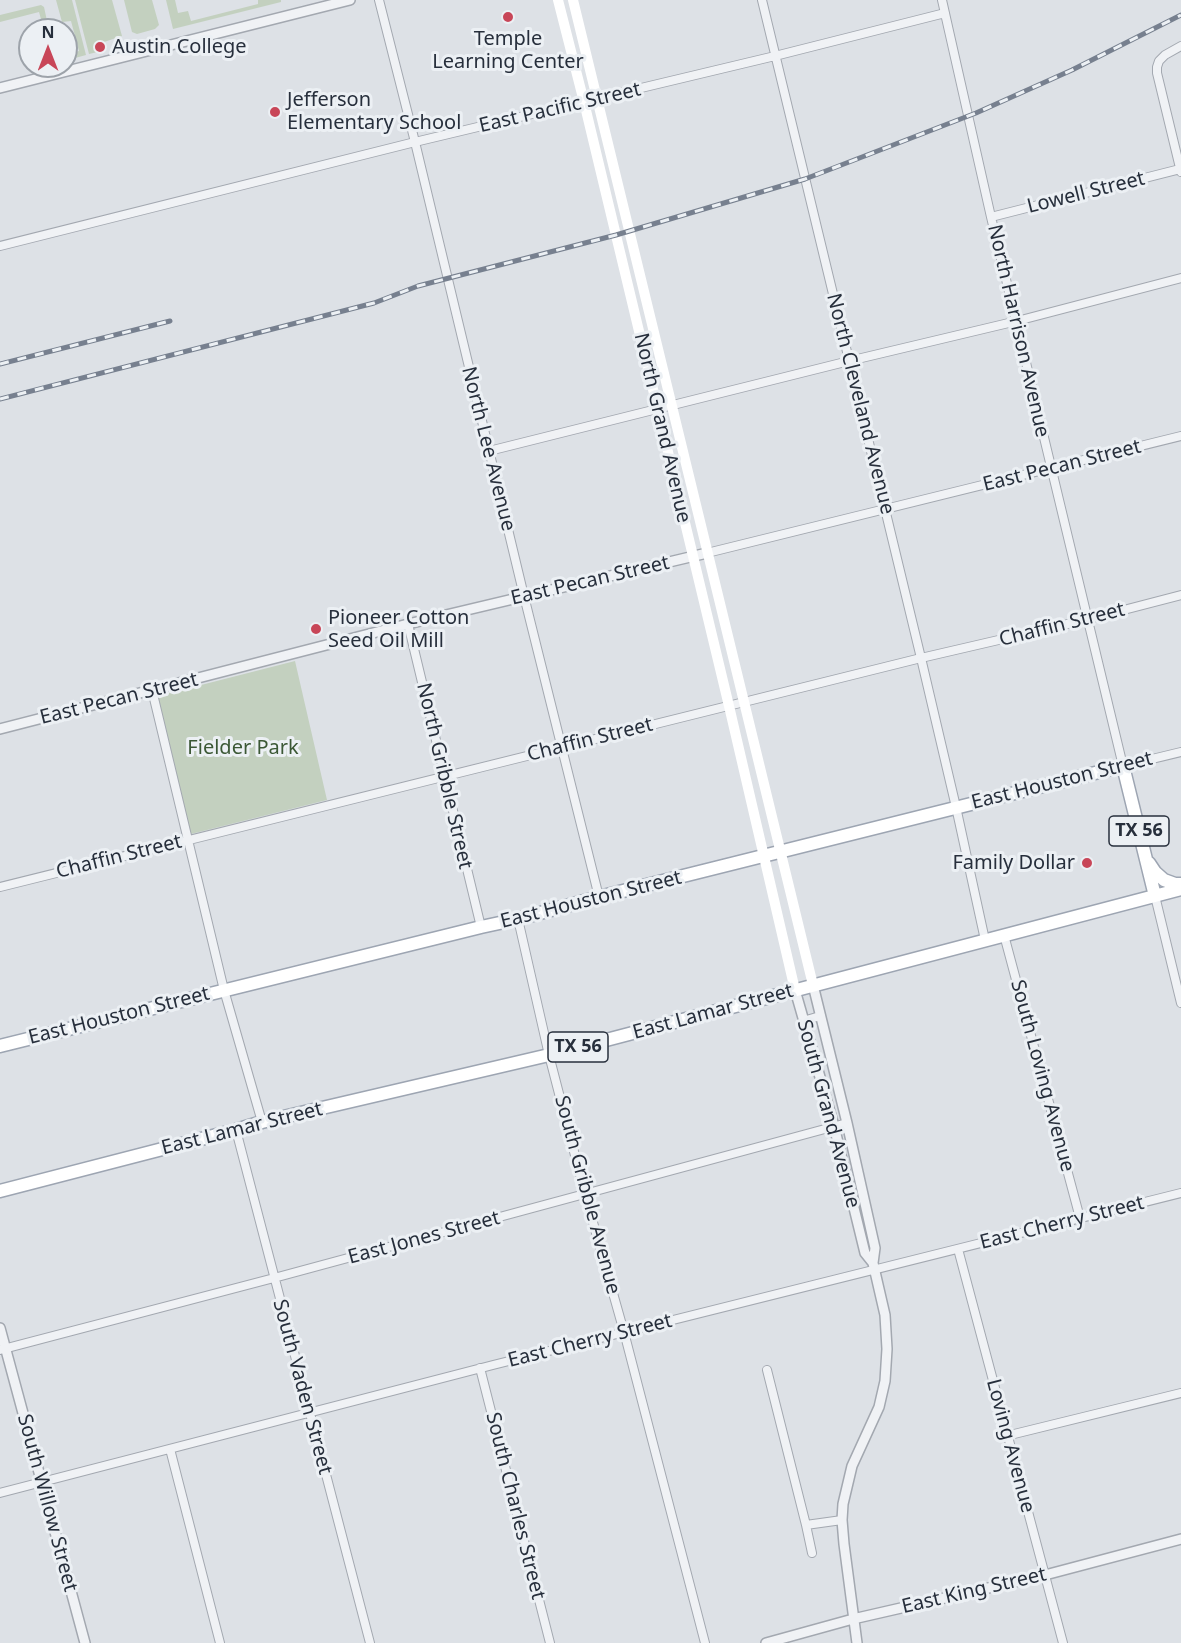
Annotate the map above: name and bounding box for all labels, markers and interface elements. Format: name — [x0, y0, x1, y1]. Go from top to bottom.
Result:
marker: Temple Learning Center — [501, 10, 515, 24]
north arrow — [18, 18, 78, 78]
text: N — [41, 21, 55, 43]
place label: Temple Learning Center — [432, 27, 584, 74]
place label: Austin College — [112, 35, 247, 59]
marker: Austin College — [93, 40, 107, 54]
street label: East Pacific Street — [477, 78, 643, 138]
place label: Jefferson Elementary School — [287, 88, 461, 135]
marker: Jefferson Elementary School — [268, 105, 282, 119]
street label: Lowell Street — [1025, 167, 1147, 219]
street label: North Harrison Avenue — [982, 222, 1054, 440]
street label: North Cleveland Avenue — [821, 291, 899, 517]
street label: North Grand Avenue — [628, 331, 696, 525]
street label: North Lee Avenue — [456, 364, 520, 534]
street label: East Pecan Street — [981, 435, 1143, 497]
street label: East Pecan Street — [508, 551, 672, 611]
street label: Chaffin Street — [997, 598, 1127, 652]
place label: Pioneer Cotton Seed Oil Mill — [328, 606, 469, 653]
marker: Pioneer Cotton Seed Oil Mill — [309, 622, 323, 636]
street label: East Pecan Street — [38, 668, 200, 730]
street label: North Gribble Street — [411, 681, 477, 871]
street label: Chaffin Street — [525, 713, 655, 767]
park label: Fielder Park — [187, 736, 299, 760]
street label: East Houston Street — [969, 747, 1155, 815]
road number: TX 56 — [1109, 816, 1169, 846]
street label: Chaffin Street — [54, 830, 184, 884]
place label: Family Dollar — [952, 851, 1075, 875]
marker: Family Dollar — [1080, 856, 1094, 870]
street label: East Houston Street — [498, 866, 684, 934]
street label: South Loving Avenue — [1005, 977, 1079, 1175]
street label: East Lamar Street — [630, 979, 796, 1045]
street label: East Houston Street — [26, 982, 212, 1050]
street label: South Grand Avenue — [791, 1017, 865, 1211]
road number: TX 56 — [548, 1032, 608, 1062]
street label: South Gribble Avenue — [549, 1093, 625, 1297]
street label: East Lamar Street — [159, 1097, 325, 1161]
street label: East Cherry Street — [977, 1191, 1147, 1255]
street label: East Jones Street — [345, 1206, 503, 1270]
street label: South Vaden Street — [267, 1297, 337, 1477]
street label: East Cherry Street — [505, 1309, 675, 1373]
street label: Loving Avenue — [981, 1376, 1039, 1516]
street label: South Charles Street — [480, 1410, 550, 1602]
street label: South Willow Street — [12, 1412, 82, 1594]
street label: East King Street — [899, 1563, 1049, 1619]

